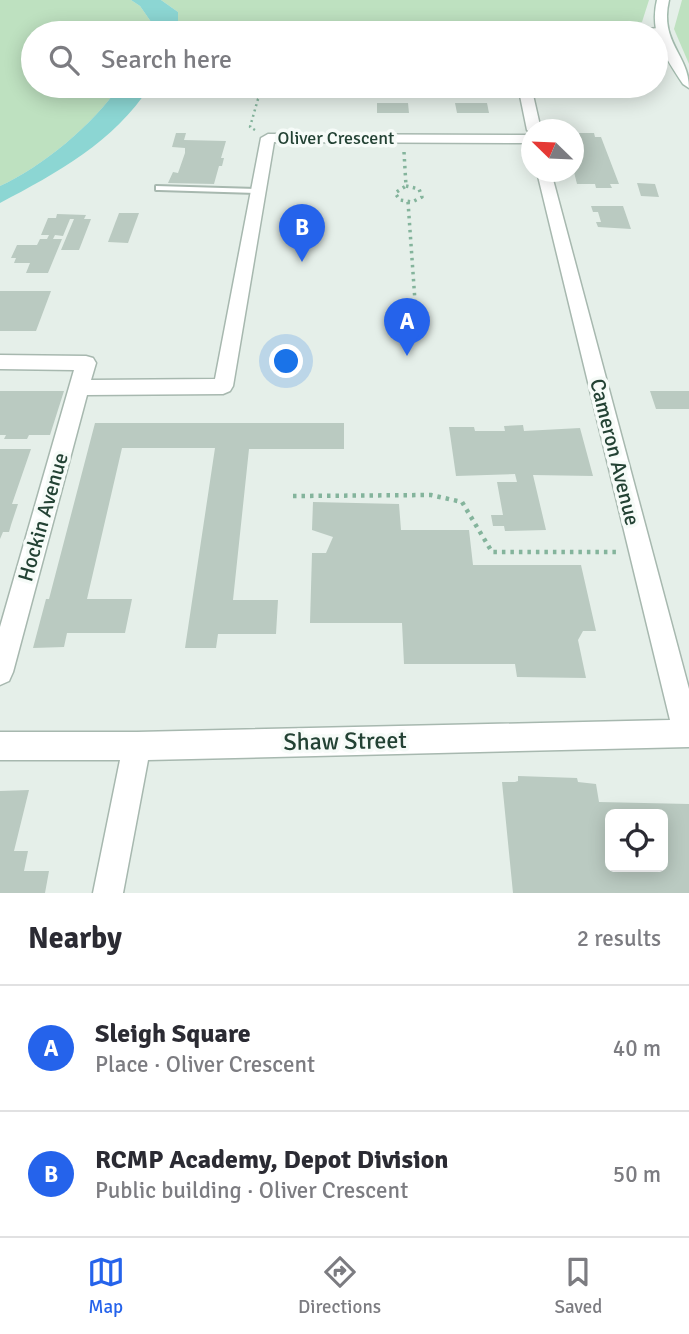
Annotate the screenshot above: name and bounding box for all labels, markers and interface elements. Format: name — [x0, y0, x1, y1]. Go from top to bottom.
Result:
search box — [21, 21, 668, 98]
icon: search — [45, 41, 83, 79]
text: Search here — [101, 44, 232, 76]
north arrow — [521, 119, 584, 182]
street label: Oliver Crescent — [278, 127, 394, 149]
pin: B — [279, 204, 325, 262]
pin: A — [384, 298, 430, 356]
your location — [269, 344, 303, 378]
street label: Cameron Avenue — [584, 376, 646, 528]
street label: Hockin Avenue — [12, 450, 74, 584]
street label: Shaw Street — [283, 725, 407, 757]
map controls — [605, 809, 668, 872]
button: locate — [605, 809, 668, 872]
text: Nearby — [28, 920, 122, 957]
text: 2 results — [577, 924, 661, 953]
text: Sleigh Square — [95, 1018, 251, 1050]
text: A — [44, 1034, 58, 1063]
text: 40 m — [613, 1034, 661, 1063]
text: Place · Oliver Crescent — [95, 1050, 315, 1079]
text: RCMP Academy, Depot Division — [95, 1144, 449, 1176]
text: B — [44, 1160, 58, 1189]
text: 50 m — [613, 1160, 661, 1189]
text: Public building · Oliver Crescent — [95, 1176, 408, 1205]
tab: Map — [87, 1253, 125, 1319]
tab: Directions — [298, 1253, 381, 1319]
tab: Saved — [554, 1253, 602, 1319]

